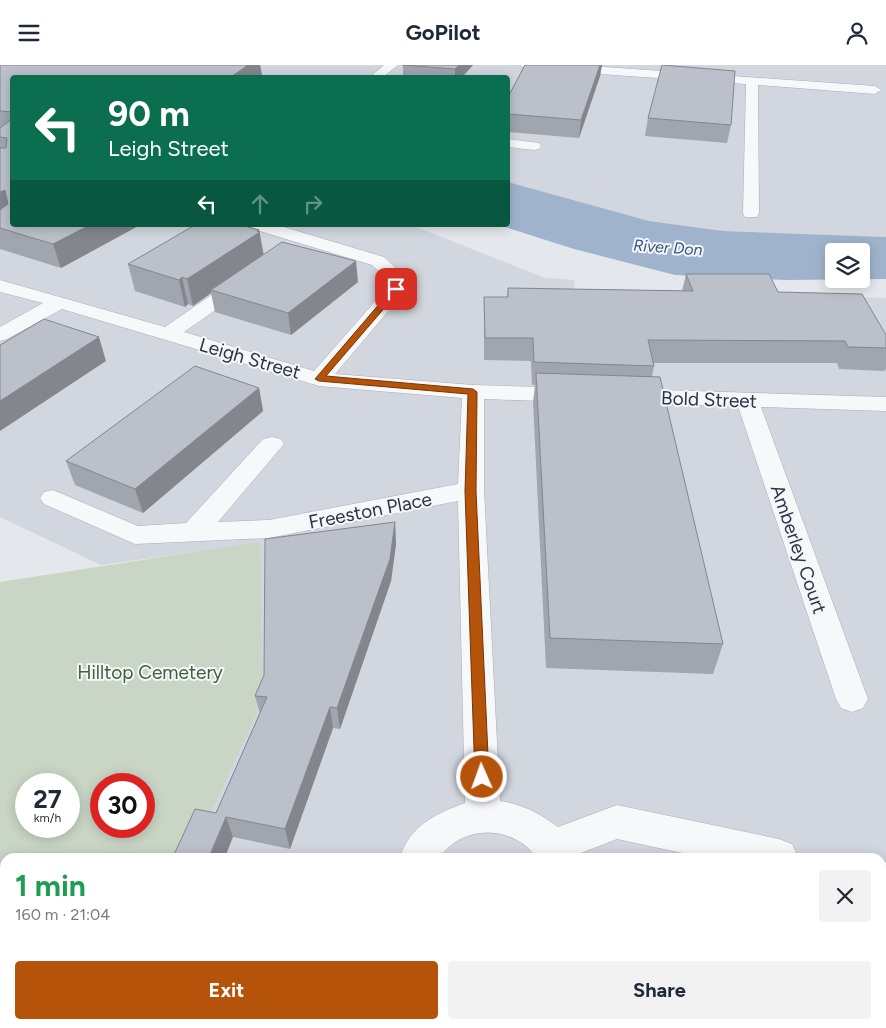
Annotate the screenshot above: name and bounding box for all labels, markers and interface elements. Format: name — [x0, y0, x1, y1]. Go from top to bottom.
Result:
icon: menu — [15, 19, 43, 47]
text: GoPilot — [405, 19, 481, 46]
icon: person — [843, 19, 871, 47]
text: 90 m — [108, 93, 190, 135]
icon: left — [25, 95, 90, 160]
text: Leigh Street — [108, 135, 229, 162]
icon: left — [193, 190, 221, 218]
icon: ahead — [246, 190, 274, 218]
icon: right — [299, 190, 327, 218]
water label: River Don — [633, 236, 703, 259]
map controls — [825, 243, 870, 288]
button: layers — [825, 243, 870, 288]
pin — [375, 268, 417, 310]
icon: arrive — [382, 275, 410, 303]
street label: Leigh Street — [197, 333, 303, 384]
street label: Bold Street — [661, 386, 757, 413]
street label: Amberley Court — [766, 482, 831, 617]
street label: Freeston Place — [306, 487, 434, 534]
park label: Hilltop Cemetery — [77, 661, 223, 684]
position arrow — [455, 750, 507, 802]
speed limit sign: 30 — [90, 773, 155, 838]
text: 27 — [33, 784, 62, 814]
text: km/h — [34, 811, 61, 825]
text: 1 min — [15, 867, 86, 904]
button: close — [819, 870, 871, 922]
text: 160 m · 21:04 — [15, 905, 110, 924]
button: Exit — [15, 961, 438, 1019]
button: Share — [448, 961, 871, 1019]

